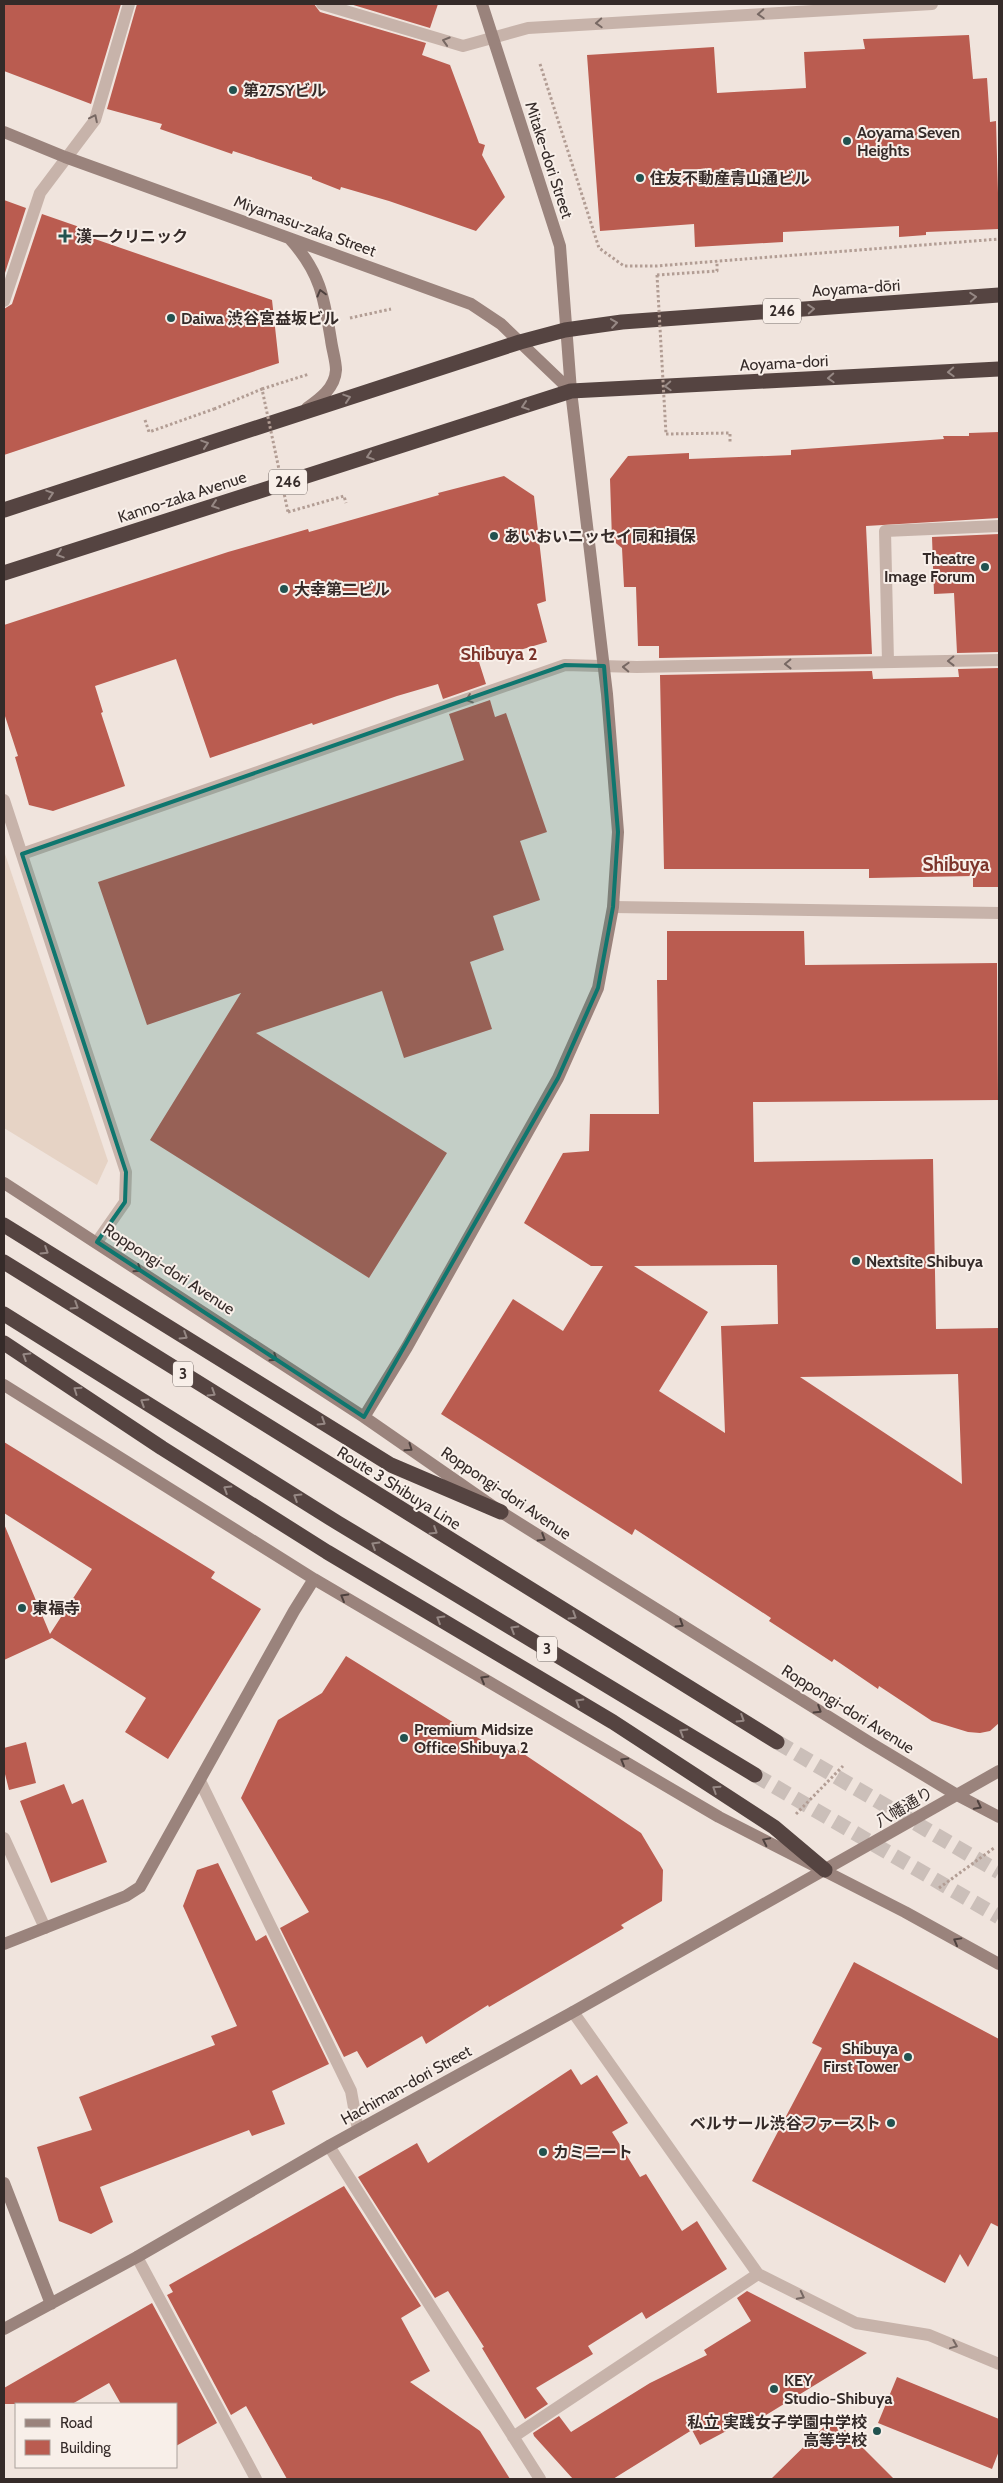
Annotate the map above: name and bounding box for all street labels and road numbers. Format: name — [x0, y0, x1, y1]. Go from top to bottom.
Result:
street label: Mitake-dori Street — [521, 99, 577, 221]
street label: Miyamasu-zaka Street — [231, 191, 379, 261]
street label: Aoyama-dōri — [811, 275, 901, 301]
road number: 246 — [763, 298, 801, 324]
street label: Aoyama-dori — [739, 351, 829, 375]
street label: Kanno-zaka Avenue — [115, 467, 249, 527]
road number: 246 — [269, 470, 307, 494]
street label: Roppongi-dori Avenue — [100, 1219, 238, 1319]
road number: 3 — [173, 1362, 193, 1386]
street label: Route 3 Shibuya Line — [334, 1442, 464, 1534]
street label: Roppongi-dori Avenue — [437, 1442, 575, 1544]
road number: 3 — [537, 1636, 557, 1662]
street label: Roppongi-dori Avenue — [778, 1661, 918, 1757]
street label: 八幡通り — [872, 1783, 936, 1831]
street label: Hachiman-dori Street — [337, 2041, 475, 2129]

